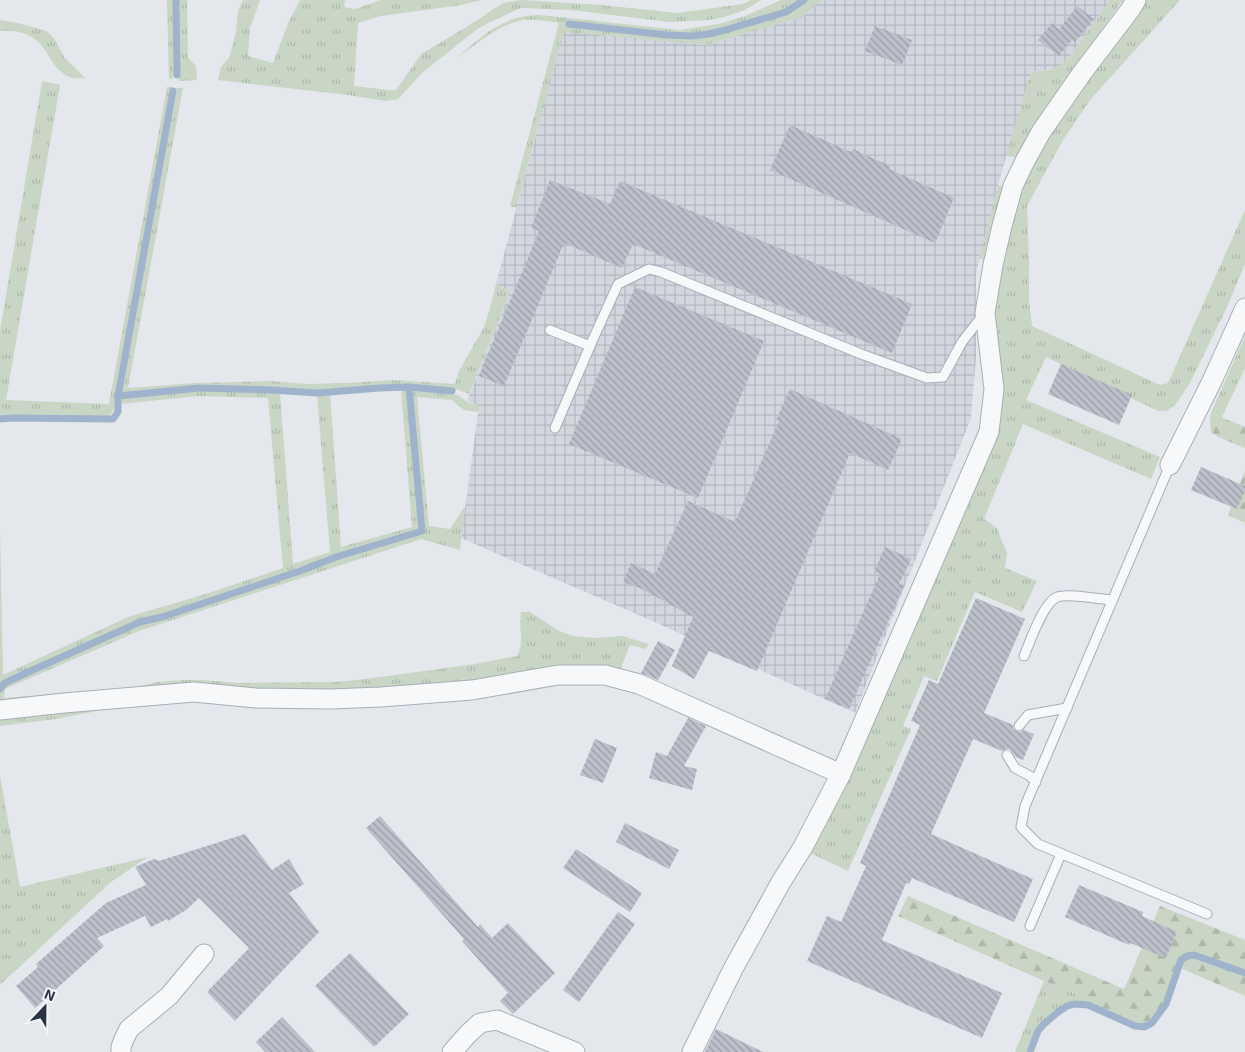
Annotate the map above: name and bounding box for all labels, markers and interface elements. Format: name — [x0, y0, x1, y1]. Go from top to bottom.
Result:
north arrow — [20, 982, 70, 1032]
text: N — [42, 985, 58, 1004]

